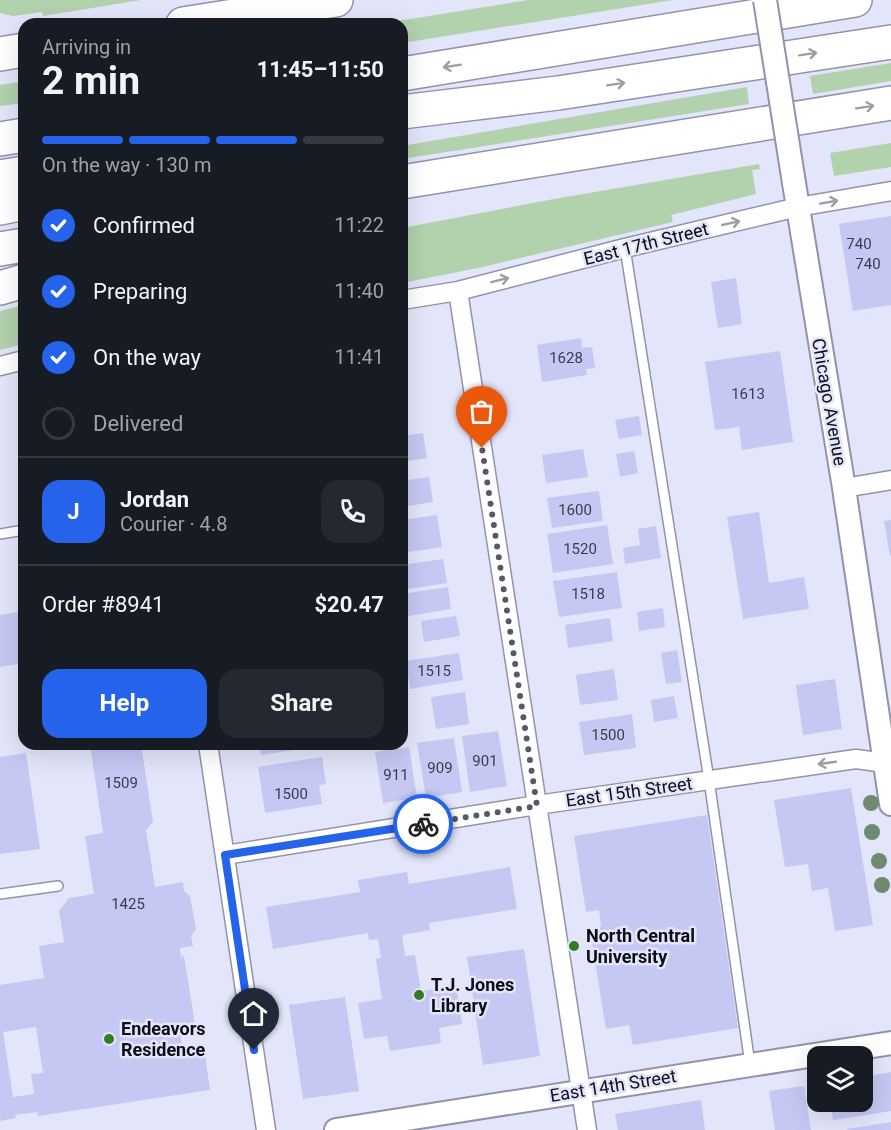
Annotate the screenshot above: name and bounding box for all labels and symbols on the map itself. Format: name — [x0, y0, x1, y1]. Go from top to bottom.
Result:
one-way arrow — [798, 49, 818, 60]
one-way arrow — [442, 61, 462, 72]
one-way arrow — [605, 78, 625, 89]
one-way arrow — [855, 101, 874, 112]
one-way arrow — [818, 196, 838, 207]
one-way arrow — [721, 217, 740, 229]
street label: East 17th Street — [581, 218, 710, 269]
house number: 740 — [846, 235, 872, 253]
house number: 740 — [855, 255, 881, 273]
one-way arrow — [491, 274, 510, 285]
street label: Chicago Avenue — [808, 337, 851, 467]
house number: 1628 — [549, 349, 583, 367]
house number: 1613 — [731, 385, 765, 403]
pin — [456, 386, 507, 448]
house number: 1600 — [558, 501, 592, 519]
house number: 1520 — [563, 540, 597, 558]
house number: 1518 — [571, 585, 605, 603]
house number: 1515 — [417, 662, 451, 680]
house number: 1500 — [591, 726, 625, 744]
house number: 901 — [472, 752, 498, 770]
one-way arrow — [818, 758, 837, 769]
house number: 909 — [427, 759, 453, 777]
house number: 911 — [383, 766, 409, 784]
street label: East 15th Street — [564, 772, 694, 811]
house number: 1509 — [104, 774, 138, 792]
house number: 1500 — [274, 785, 308, 803]
courier — [393, 794, 453, 854]
house number: 1425 — [111, 895, 145, 913]
place label: North Central University — [586, 925, 695, 967]
marker: North Central University — [567, 939, 581, 953]
place label: T.J. Jones Library — [431, 974, 514, 1016]
pin — [228, 988, 279, 1050]
marker: T.J. Jones Library — [412, 988, 426, 1002]
place label: Endeavors Residence — [121, 1018, 206, 1060]
marker: Endeavors Residence — [102, 1032, 116, 1046]
street label: East 14th Street — [548, 1065, 678, 1106]

